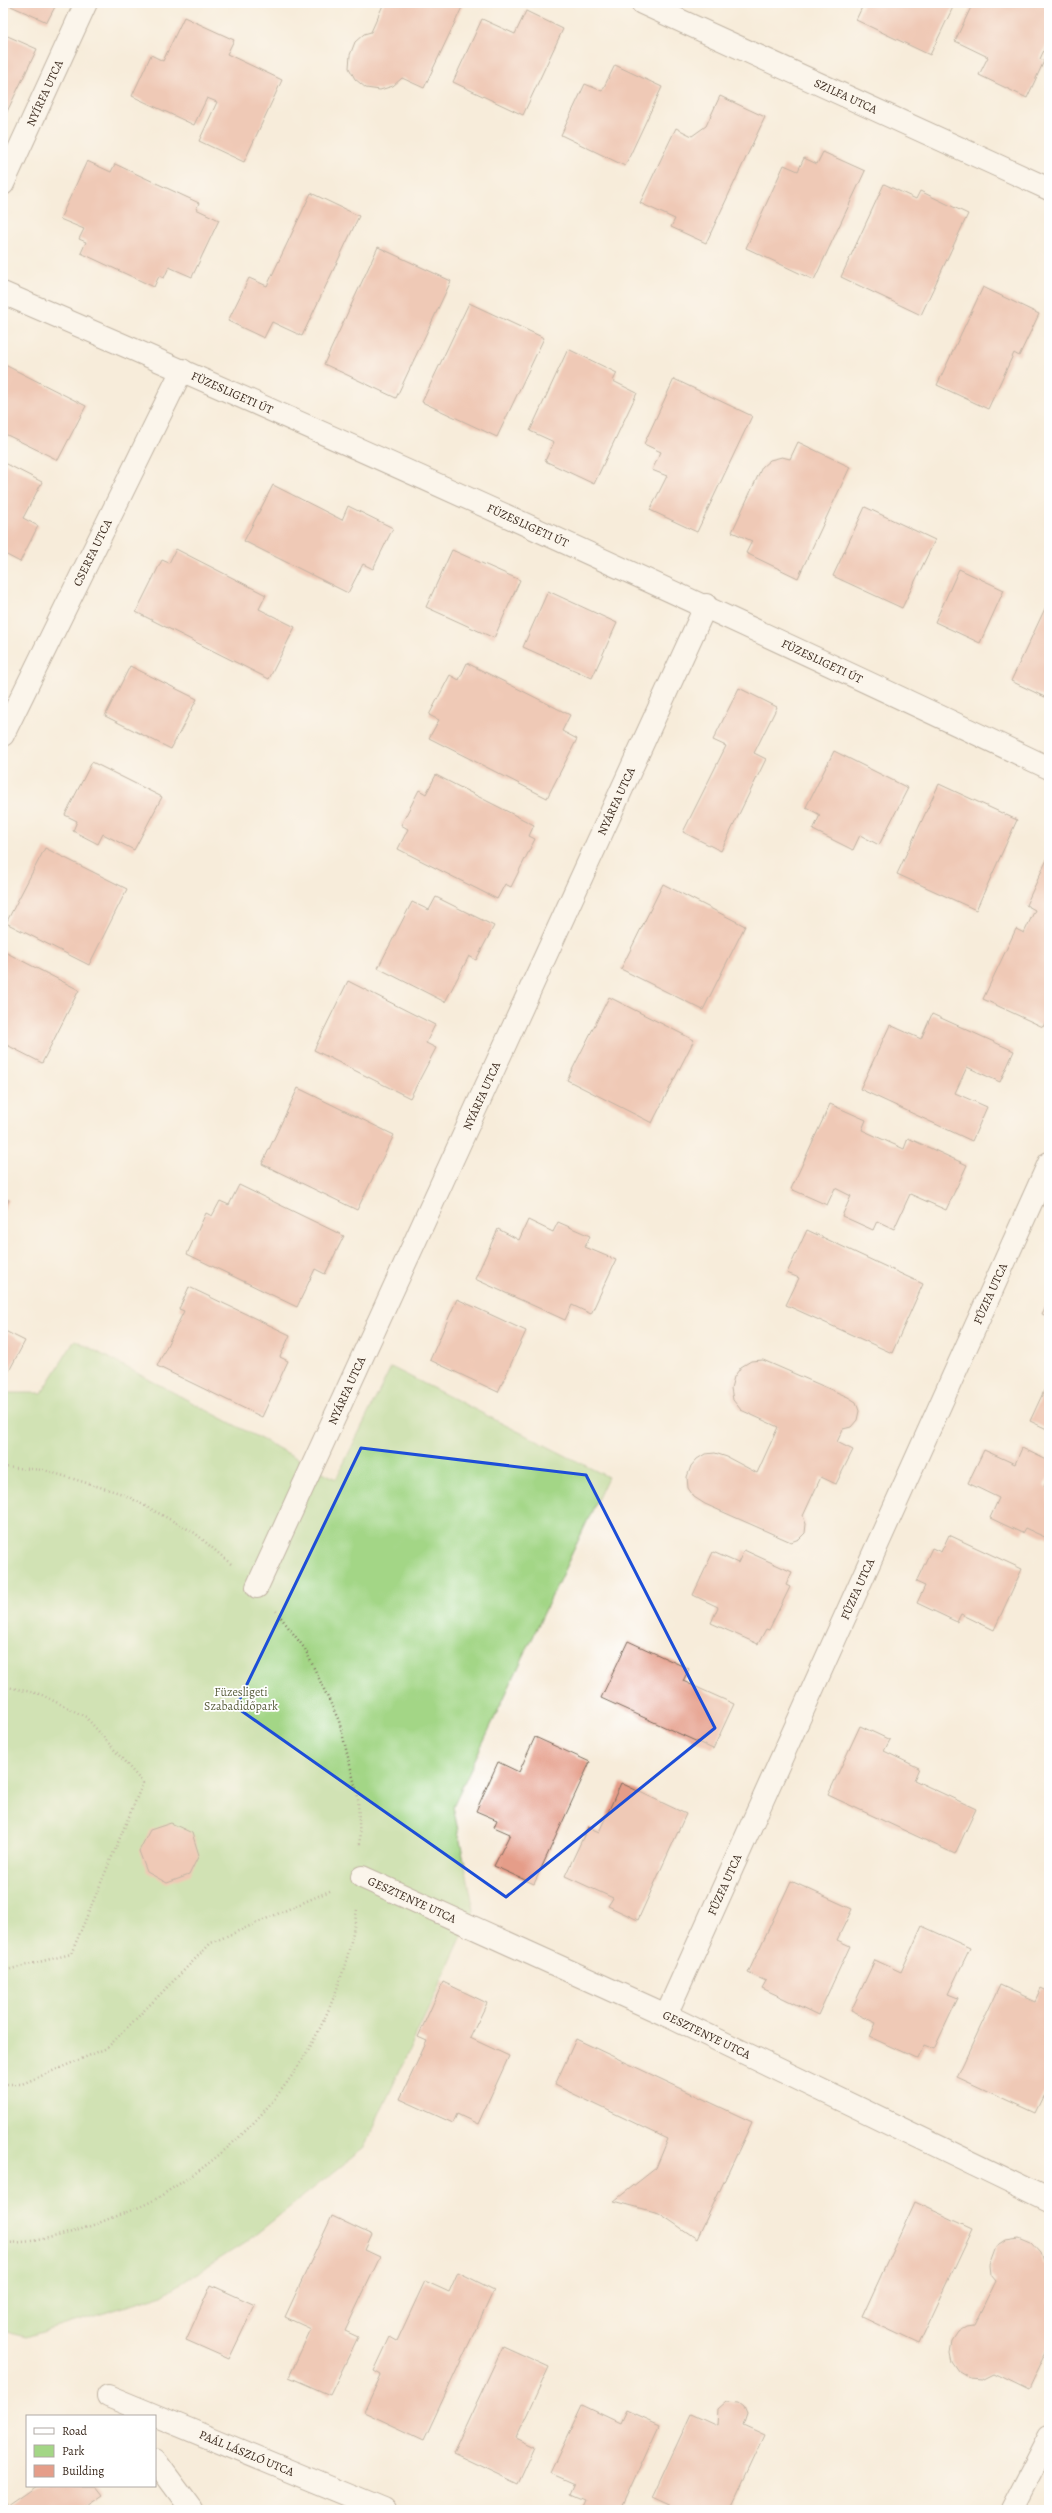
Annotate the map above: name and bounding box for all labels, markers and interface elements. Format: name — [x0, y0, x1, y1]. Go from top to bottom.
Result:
street label: NYÍRFA UTCA — [23, 56, 67, 129]
street label: SZILFA UTCA — [812, 75, 881, 118]
street label: FÜZESLIGETI ÚT — [189, 368, 276, 418]
street label: FÜZESLIGETI ÚT — [484, 500, 572, 551]
street label: CSERFA UTCA — [69, 516, 116, 589]
street label: FÜZESLIGETI ÚT — [779, 635, 866, 687]
street label: NYÁRFA UTCA — [594, 764, 639, 838]
street label: NYÁRFA UTCA — [459, 1058, 505, 1133]
street label: FŰZFA UTCA — [970, 1259, 1011, 1327]
street label: NYÁRFA UTCA — [324, 1353, 370, 1427]
street label: FŰZFA UTCA — [837, 1555, 879, 1622]
park label: Füzesligeti Szabadidőpark — [204, 1684, 278, 1714]
street label: FŰZFA UTCA — [704, 1850, 746, 1918]
street label: GESZTENYE UTCA — [365, 1873, 460, 1927]
street label: GESZTENYE UTCA — [660, 2007, 754, 2063]
legend — [26, 2415, 156, 2487]
text: Road — [62, 2423, 88, 2439]
street label: PAÁL LÁSZLÓ UTCA — [197, 2427, 297, 2480]
text: Park — [62, 2443, 85, 2459]
text: Building — [62, 2463, 104, 2479]

